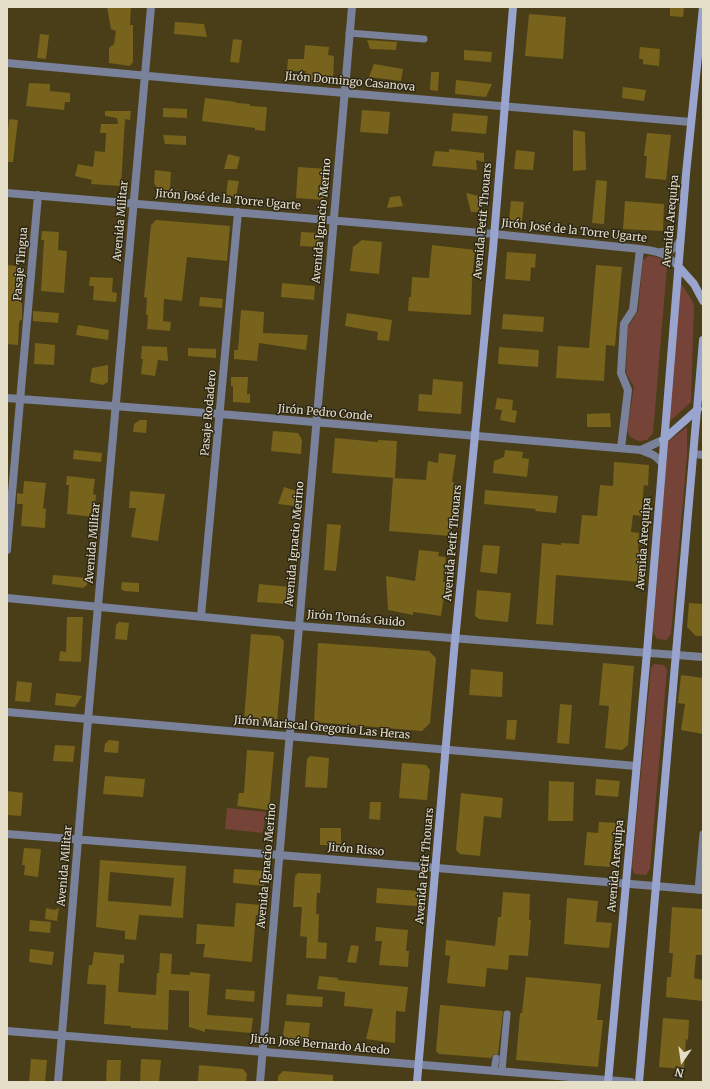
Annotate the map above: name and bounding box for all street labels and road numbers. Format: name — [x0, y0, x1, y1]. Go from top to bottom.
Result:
street label: Jirón Domingo Casanova — [284, 70, 416, 94]
street label: Avenida Ignacio Merino — [310, 158, 334, 284]
street label: Avenida Petit Thouars — [471, 162, 495, 280]
street label: Avenida Arequipa — [660, 174, 682, 268]
street label: Avenida Militar — [111, 180, 131, 262]
street label: Jirón José de la Torre Ugarte — [155, 187, 301, 213]
street label: Jirón José de la Torre Ugarte — [501, 217, 647, 245]
street label: Pasaje Tingua — [11, 227, 31, 301]
street label: Pasaje Rodadero — [199, 369, 219, 457]
street label: Jirón Pedro Conde — [277, 402, 373, 424]
street label: Avenida Ignacio Merino — [283, 481, 307, 607]
street label: Avenida Petit Thouars — [441, 484, 465, 602]
street label: Avenida Arequipa — [634, 497, 654, 591]
street label: Avenida Militar — [83, 502, 103, 584]
street label: Jirón Tomás Guido — [306, 608, 406, 630]
street label: Jirón Mariscal Gregorio Las Heras — [233, 714, 411, 742]
street label: Avenida Ignacio Merino — [255, 803, 279, 929]
street label: Avenida Petit Thouars — [413, 807, 437, 925]
street label: Avenida Arequipa — [605, 819, 627, 913]
street label: Avenida Militar — [55, 825, 75, 907]
street label: Jirón Risso — [327, 841, 385, 859]
street label: Jirón José Bernardo Alcedo — [250, 1032, 390, 1058]

